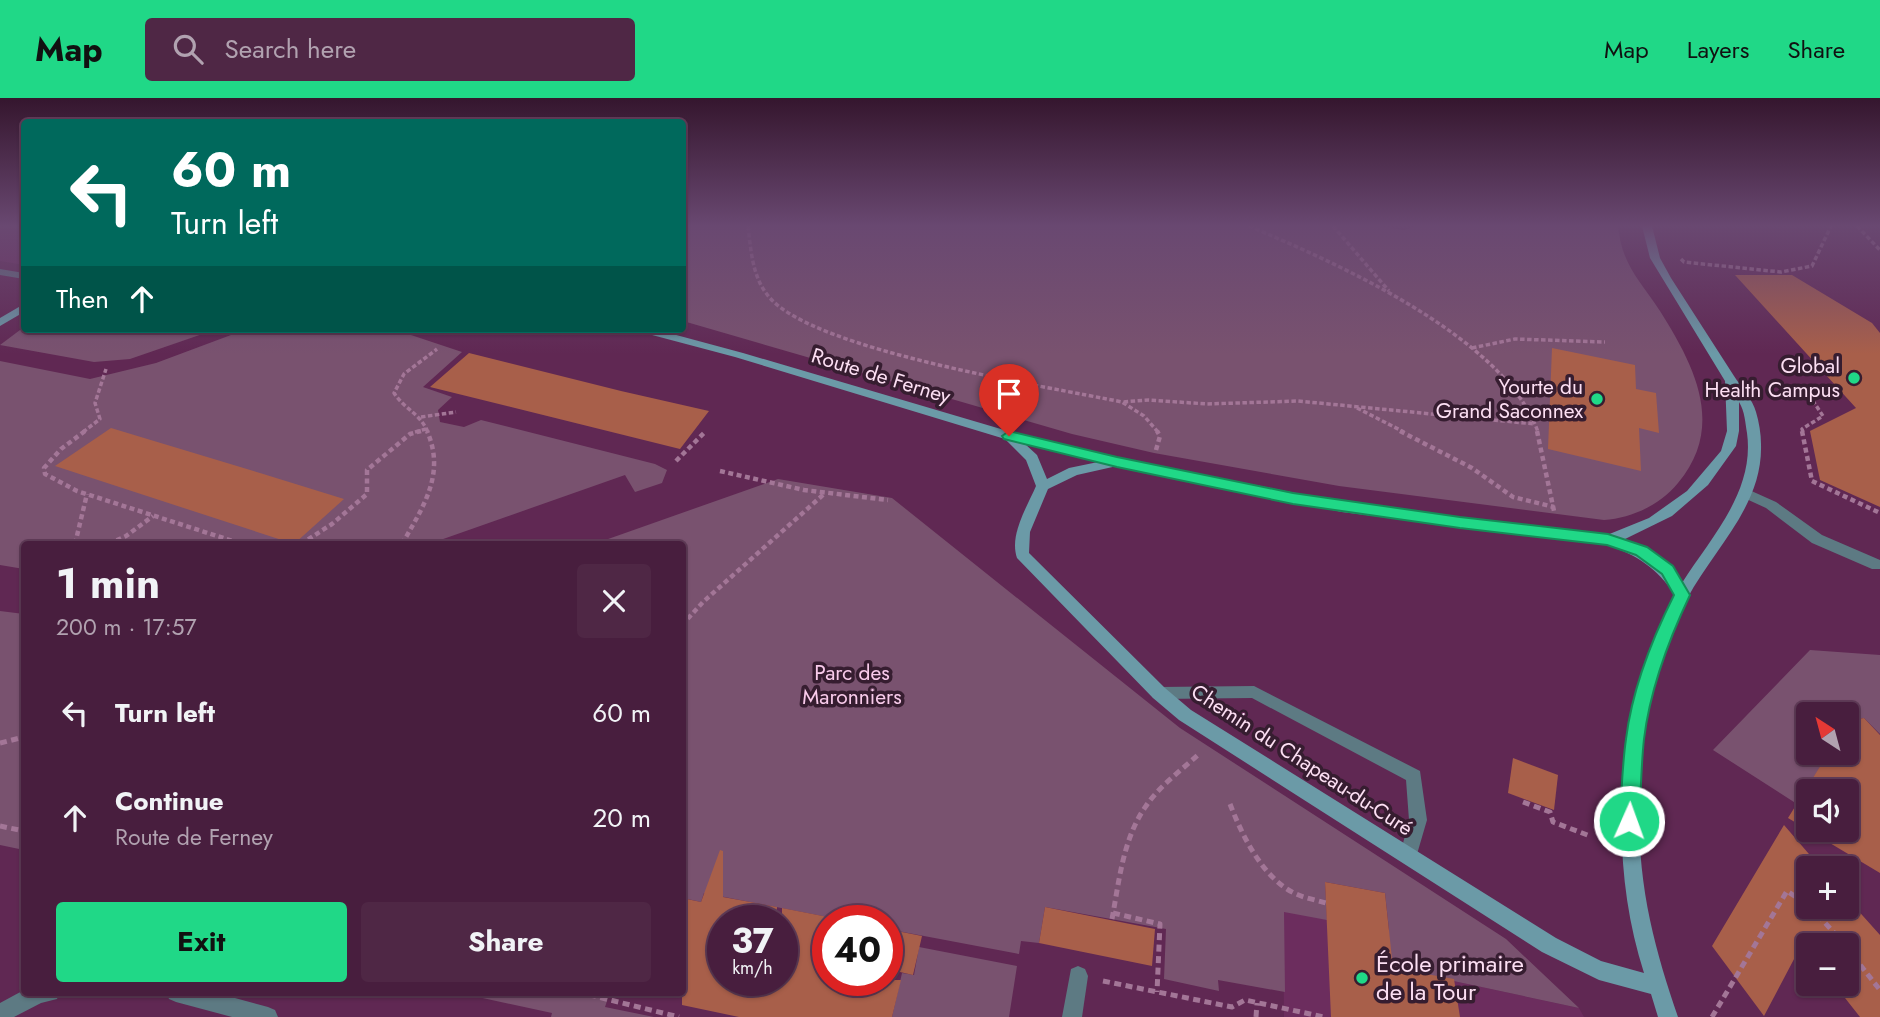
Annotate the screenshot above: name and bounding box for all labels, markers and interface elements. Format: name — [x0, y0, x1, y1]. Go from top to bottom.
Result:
search box — [145, 18, 635, 81]
text: Map — [35, 26, 103, 73]
icon: search — [169, 30, 207, 68]
text: Search here — [225, 30, 356, 68]
text: Map — [1604, 32, 1649, 67]
text: Layers — [1687, 32, 1749, 67]
text: Share — [1787, 32, 1845, 67]
text: 60 m — [171, 135, 291, 205]
icon: left — [56, 147, 147, 238]
text: Turn left — [171, 200, 278, 246]
text: Then — [56, 280, 109, 318]
icon: ahead — [123, 280, 161, 318]
street label: Route de Ferney — [808, 341, 955, 412]
place label: Global Health Campus — [1705, 351, 1840, 405]
pin — [979, 364, 1039, 436]
marker: Global Health Campus — [1846, 370, 1862, 386]
place label: Yourte du Grand Saconnex — [1436, 372, 1583, 426]
icon: arrive — [990, 375, 1028, 413]
marker: Yourte du Grand Saconnex — [1589, 391, 1605, 407]
text: 1 min — [56, 553, 160, 614]
button: close — [577, 564, 651, 638]
text: 200 m · 17:57 — [56, 610, 197, 644]
park label: Parc des Maronniers — [802, 658, 902, 712]
street label: Chemin du Chapeau-du-Curé — [1185, 677, 1419, 843]
icon: left — [56, 694, 94, 732]
text: Turn left — [115, 694, 215, 732]
text: 60 m — [592, 694, 651, 732]
north arrow — [1796, 702, 1858, 765]
map controls — [1796, 702, 1859, 996]
button: sound — [1796, 779, 1859, 842]
text: Continue — [115, 782, 224, 820]
position arrow — [1592, 784, 1666, 858]
icon: ahead — [56, 799, 94, 837]
text: 20 m — [593, 799, 651, 837]
text: Route de Ferney — [115, 820, 273, 854]
button: + — [1796, 856, 1859, 919]
button: Exit — [56, 902, 347, 982]
button: Share — [361, 902, 651, 982]
speed limit sign: 40 — [812, 905, 903, 996]
text: 37 — [731, 916, 774, 966]
button: − — [1796, 933, 1859, 996]
place label: École primaire de la Tour — [1376, 946, 1524, 1009]
text: km/h — [732, 955, 773, 981]
marker: École primaire de la Tour — [1354, 970, 1370, 986]

